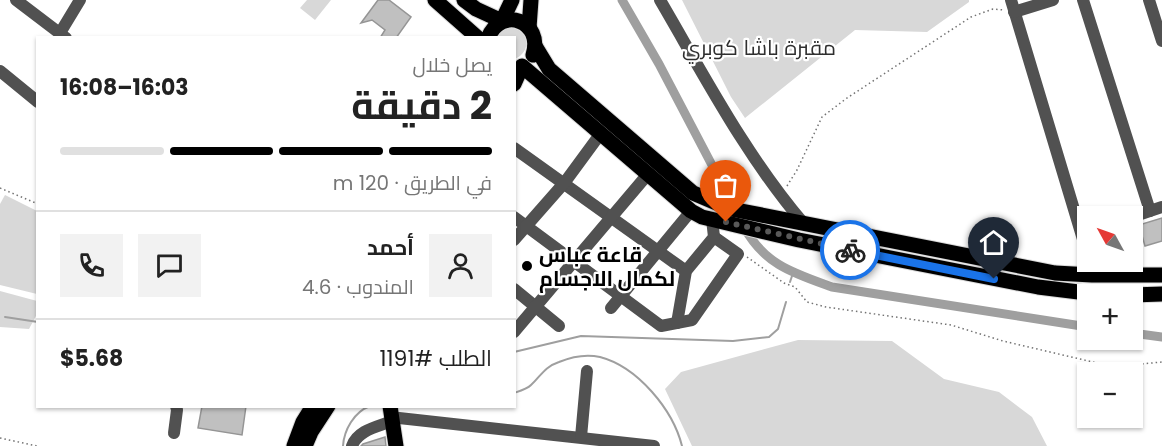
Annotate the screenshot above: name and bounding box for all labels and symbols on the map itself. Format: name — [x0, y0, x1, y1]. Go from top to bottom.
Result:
park label: مقبرة باشا كوبري — [682, 33, 836, 64]
pin — [700, 160, 751, 222]
north arrow — [1077, 206, 1143, 272]
pin — [968, 217, 1019, 279]
courier — [820, 220, 880, 280]
place label: قاعة عباس لكمال الاجسام — [539, 240, 675, 293]
marker: قاعة عباس لكمال الاجسام — [520, 259, 534, 273]

